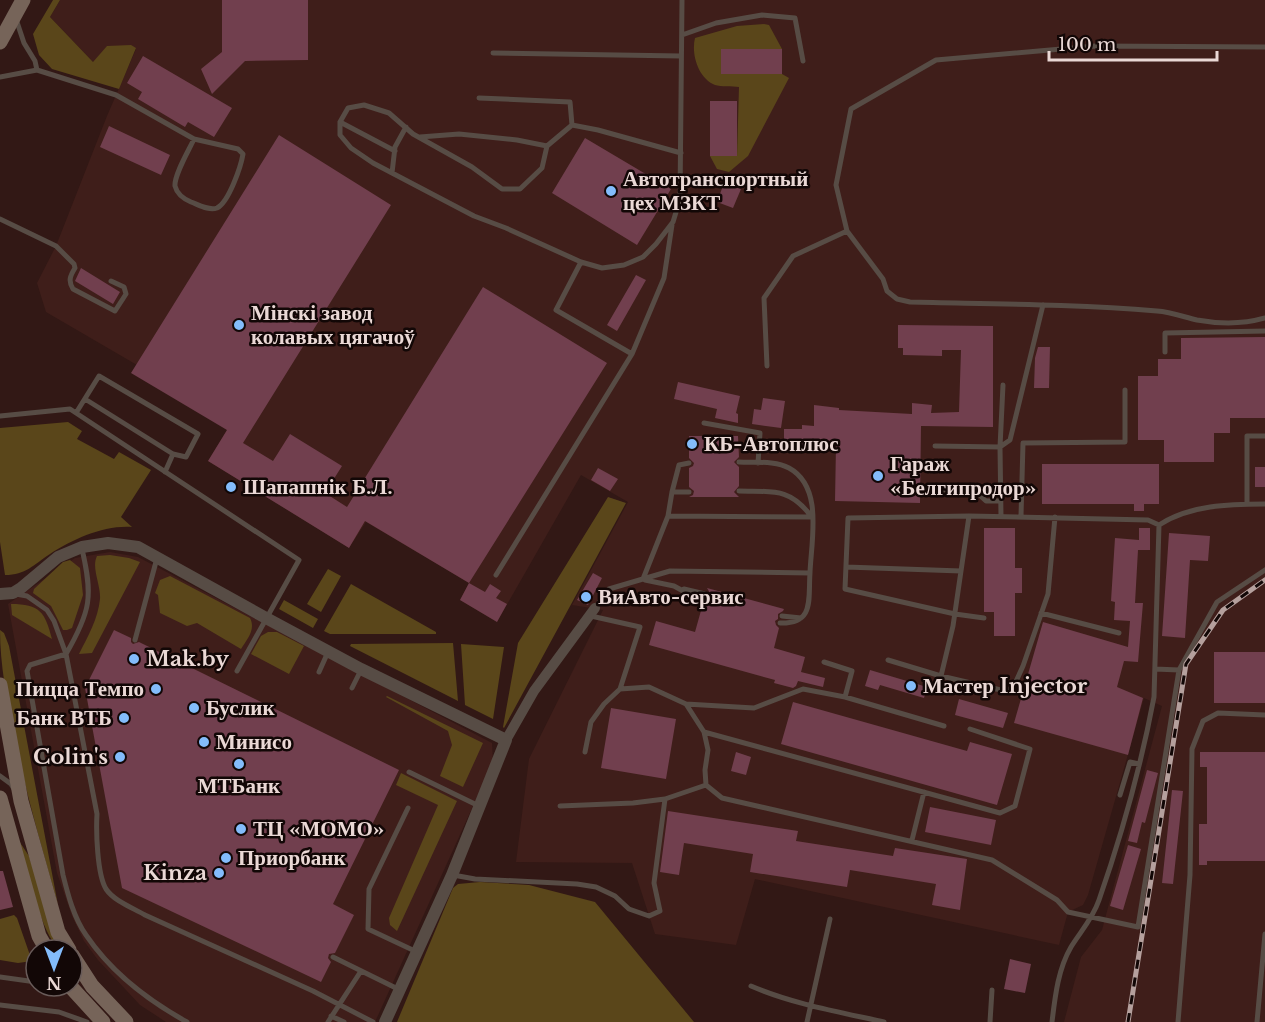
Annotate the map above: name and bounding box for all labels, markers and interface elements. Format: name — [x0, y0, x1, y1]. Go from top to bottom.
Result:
scale bar — [1049, 24, 1217, 62]
text: 100 m — [1058, 34, 1116, 56]
place label: Автотранспортный цех МЗКТ — [623, 166, 808, 216]
marker: Автотранспортный цех МЗКТ — [604, 184, 618, 198]
place label: Мінскі завод колавых цягачоў — [251, 300, 415, 350]
marker: Мінскі завод колавых цягачоў — [232, 318, 246, 332]
place label: КБ-Автоплюс — [704, 431, 838, 457]
marker: КБ-Автоплюс — [685, 437, 699, 451]
place label: Гараж «Белгипродор» — [890, 451, 1036, 501]
marker: Гараж «Белгипродор» — [871, 469, 885, 483]
place label: Шапашнік Б.Л. — [243, 474, 393, 500]
marker: Шапашнік Б.Л. — [224, 480, 238, 494]
place label: ВиАвто-сервис — [598, 584, 744, 610]
marker: ВиАвто-сервис — [579, 590, 593, 604]
place label: Mak.by — [146, 646, 229, 672]
marker: Mak.by — [127, 652, 141, 666]
place label: Мастер Injector — [923, 673, 1088, 699]
place label: Пицца Темпо — [16, 676, 144, 702]
marker: Мастер Injector — [904, 679, 918, 693]
marker: Пицца Темпо — [149, 682, 163, 696]
place label: Буслик — [206, 695, 275, 721]
marker: Буслик — [187, 701, 201, 715]
place label: Банк ВТБ — [16, 705, 112, 731]
marker: Банк ВТБ — [117, 711, 131, 725]
place label: Минисо — [216, 729, 292, 755]
marker: Минисо — [197, 735, 211, 749]
place label: Colin's — [33, 744, 108, 770]
marker: Colin's — [113, 750, 127, 764]
marker: МТБанк — [232, 757, 246, 771]
place label: МТБанк — [198, 773, 281, 799]
place label: ТЦ «МОМО» — [253, 816, 384, 842]
marker: ТЦ «МОМО» — [234, 822, 248, 836]
place label: Приорбанк — [238, 845, 346, 871]
marker: Приорбанк — [219, 851, 233, 865]
place label: Kinza — [143, 860, 207, 886]
marker: Kinza — [212, 866, 226, 880]
north arrow — [24, 938, 84, 998]
text: N — [46, 973, 62, 993]

